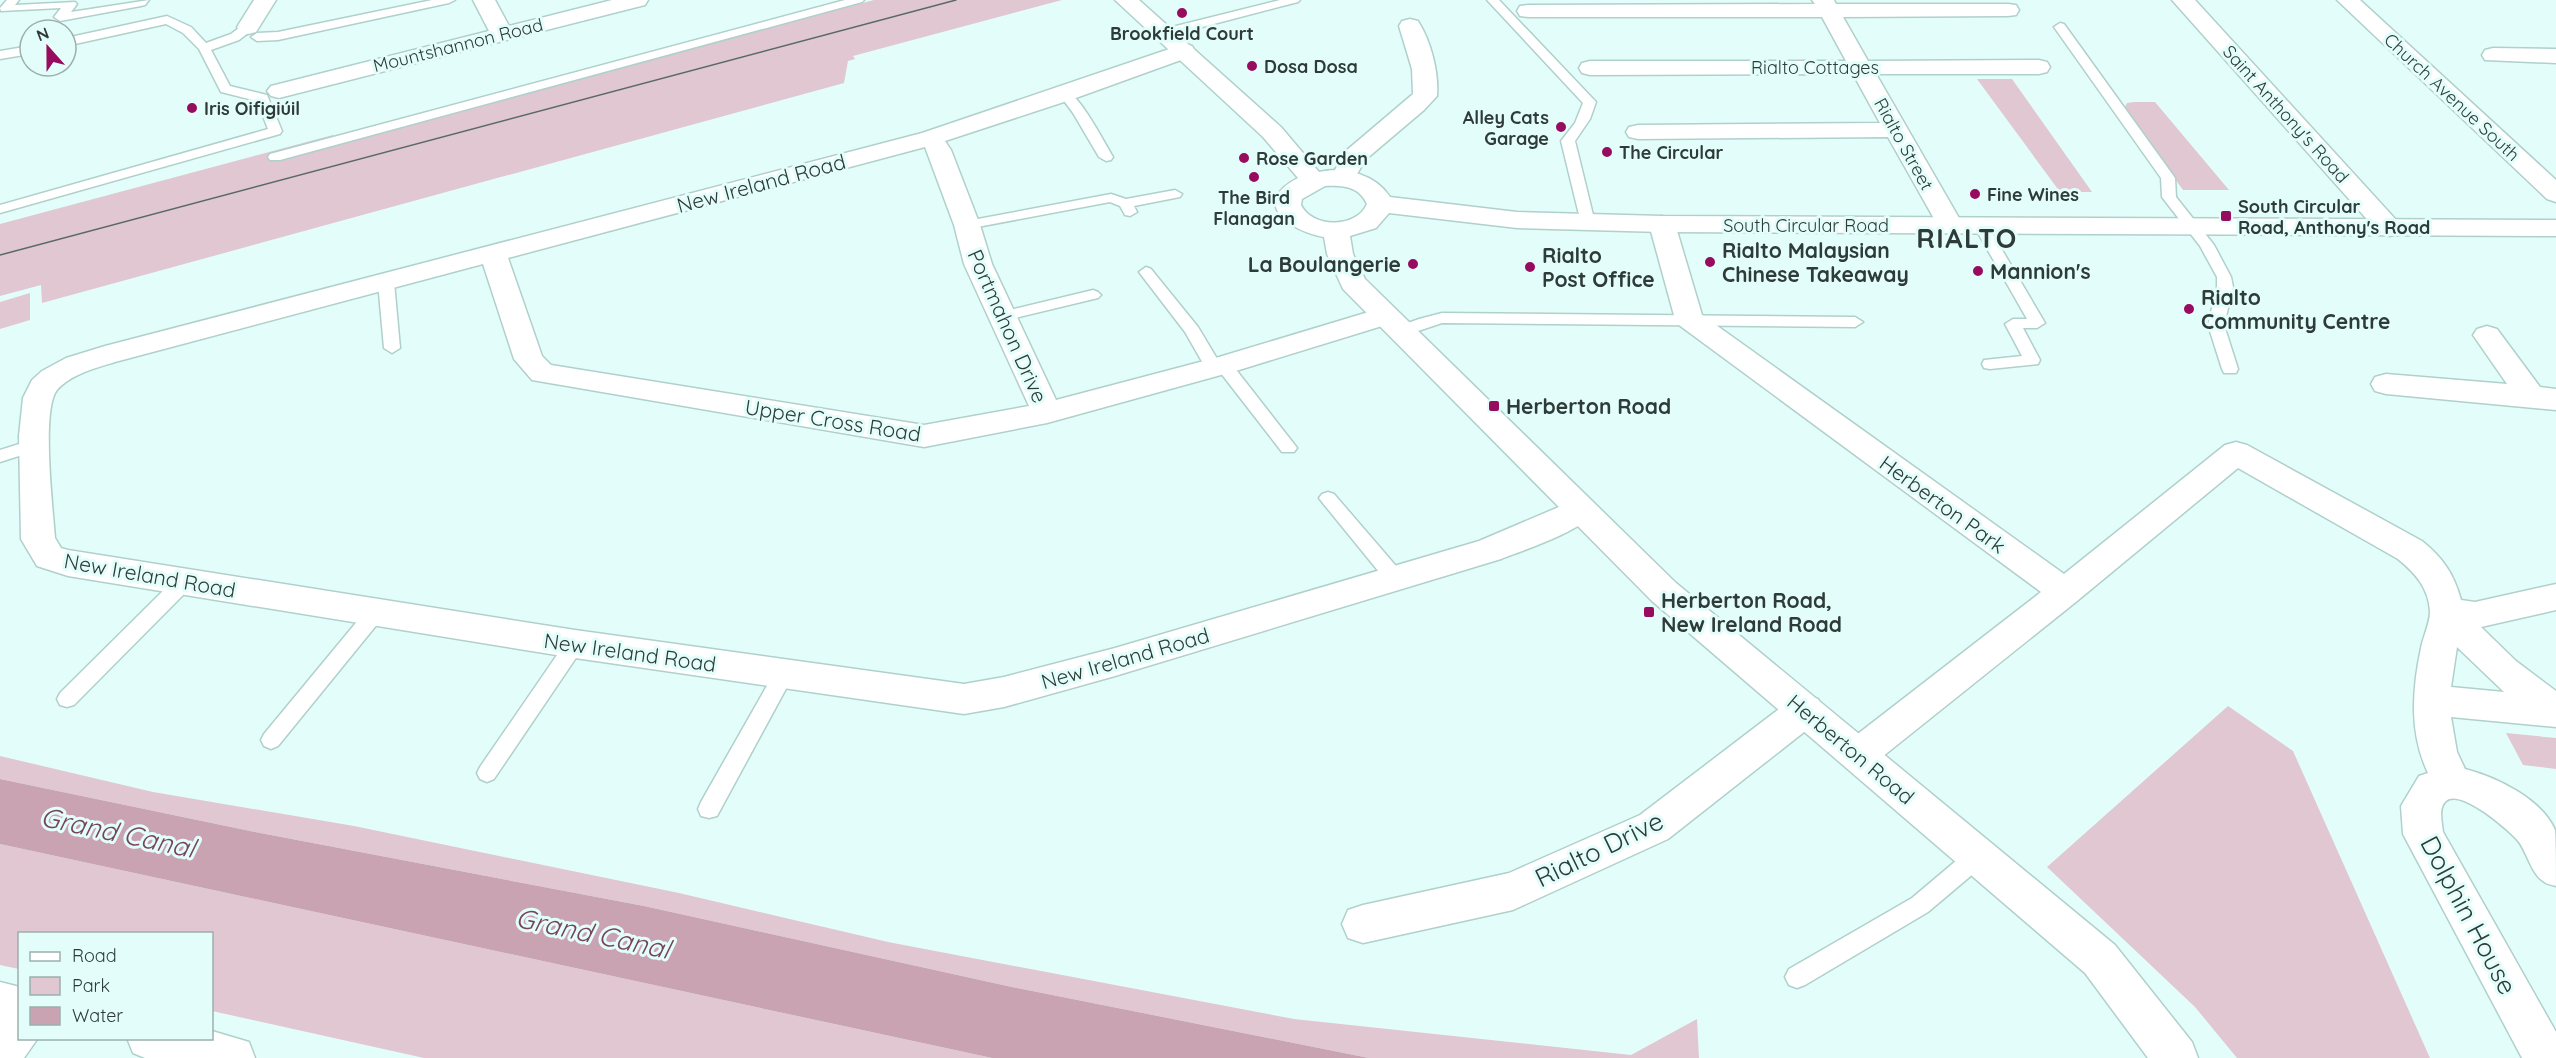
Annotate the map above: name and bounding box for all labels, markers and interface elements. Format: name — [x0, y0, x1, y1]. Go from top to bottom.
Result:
marker: Brookfield Court — [1175, 6, 1189, 20]
street label: Mountshannon Road — [371, 13, 545, 77]
north arrow — [18, 18, 78, 78]
place label: Brookfield Court — [1110, 22, 1254, 45]
text: N — [34, 23, 52, 45]
street label: Church Avenue South — [2379, 28, 2525, 166]
street label: Saint Anthony's Road — [2218, 40, 2354, 188]
place label: Dosa Dosa — [1264, 55, 1358, 78]
street label: Rialto Cottages — [1751, 56, 1879, 79]
marker: Dosa Dosa — [1245, 59, 1259, 73]
street label: Rialto Street — [1869, 94, 1939, 194]
place label: Iris Oifigiúil — [204, 97, 300, 120]
marker: Iris Oifigiúil — [185, 101, 199, 115]
place label: Alley Cats Garage — [1463, 106, 1549, 150]
marker: Alley Cats Garage — [1554, 120, 1568, 134]
place label: The Circular — [1619, 141, 1724, 164]
marker: The Circular — [1600, 145, 1614, 159]
place label: Rose Garden — [1256, 147, 1368, 170]
street label: New Ireland Road — [674, 148, 848, 218]
marker: Rose Garden — [1237, 151, 1251, 165]
marker: The Bird Flanagan — [1247, 170, 1261, 184]
place label: Fine Wines — [1987, 183, 2079, 206]
place label: The Bird Flanagan — [1213, 186, 1295, 230]
marker: Fine Wines — [1968, 187, 1982, 201]
place label: South Circular Road, Anthony's Road — [2238, 195, 2430, 239]
marker: South Circular Road, Anthony's Road — [2219, 209, 2233, 223]
street label: South Circular Road — [1723, 214, 1889, 237]
district label: RIALTO — [1916, 221, 2018, 255]
place label: Rialto Malaysian Chinese Takeaway — [1722, 237, 1909, 287]
place label: Rialto Post Office — [1542, 242, 1655, 292]
street label: Portmahon Drive — [963, 245, 1053, 407]
place label: La Boulangerie — [1248, 251, 1401, 277]
marker: Rialto Malaysian Chinese Takeaway — [1703, 255, 1717, 269]
marker: La Boulangerie — [1406, 257, 1420, 271]
place label: Mannion's — [1990, 258, 2091, 284]
marker: Rialto Post Office — [1523, 260, 1537, 274]
marker: Mannion's — [1971, 264, 1985, 278]
place label: Rialto Community Centre — [2201, 284, 2390, 334]
marker: Rialto Community Centre — [2182, 302, 2196, 316]
street label: Upper Cross Road — [743, 393, 923, 447]
place label: Herberton Road — [1506, 393, 1671, 419]
marker: Herberton Road — [1487, 399, 1501, 413]
street label: Herberton Park — [1875, 449, 2011, 559]
street label: New Ireland Road — [62, 547, 238, 603]
place label: Herberton Road, New Ireland Road — [1661, 587, 1842, 637]
marker: Herberton Road, New Ireland Road — [1642, 605, 1656, 619]
street label: New Ireland Road — [1038, 622, 1212, 694]
street label: New Ireland Road — [542, 627, 718, 677]
street label: Herberton Road — [1782, 688, 1920, 810]
water label: Grand Canal — [38, 799, 201, 865]
street label: Rialto Drive — [1529, 804, 1669, 894]
street label: Dolphin House — [2413, 830, 2525, 1000]
water label: Grand Canal — [513, 900, 676, 966]
legend — [18, 932, 213, 1040]
text: Road — [72, 944, 117, 967]
text: Park — [72, 974, 110, 997]
text: Water — [72, 1004, 123, 1027]

